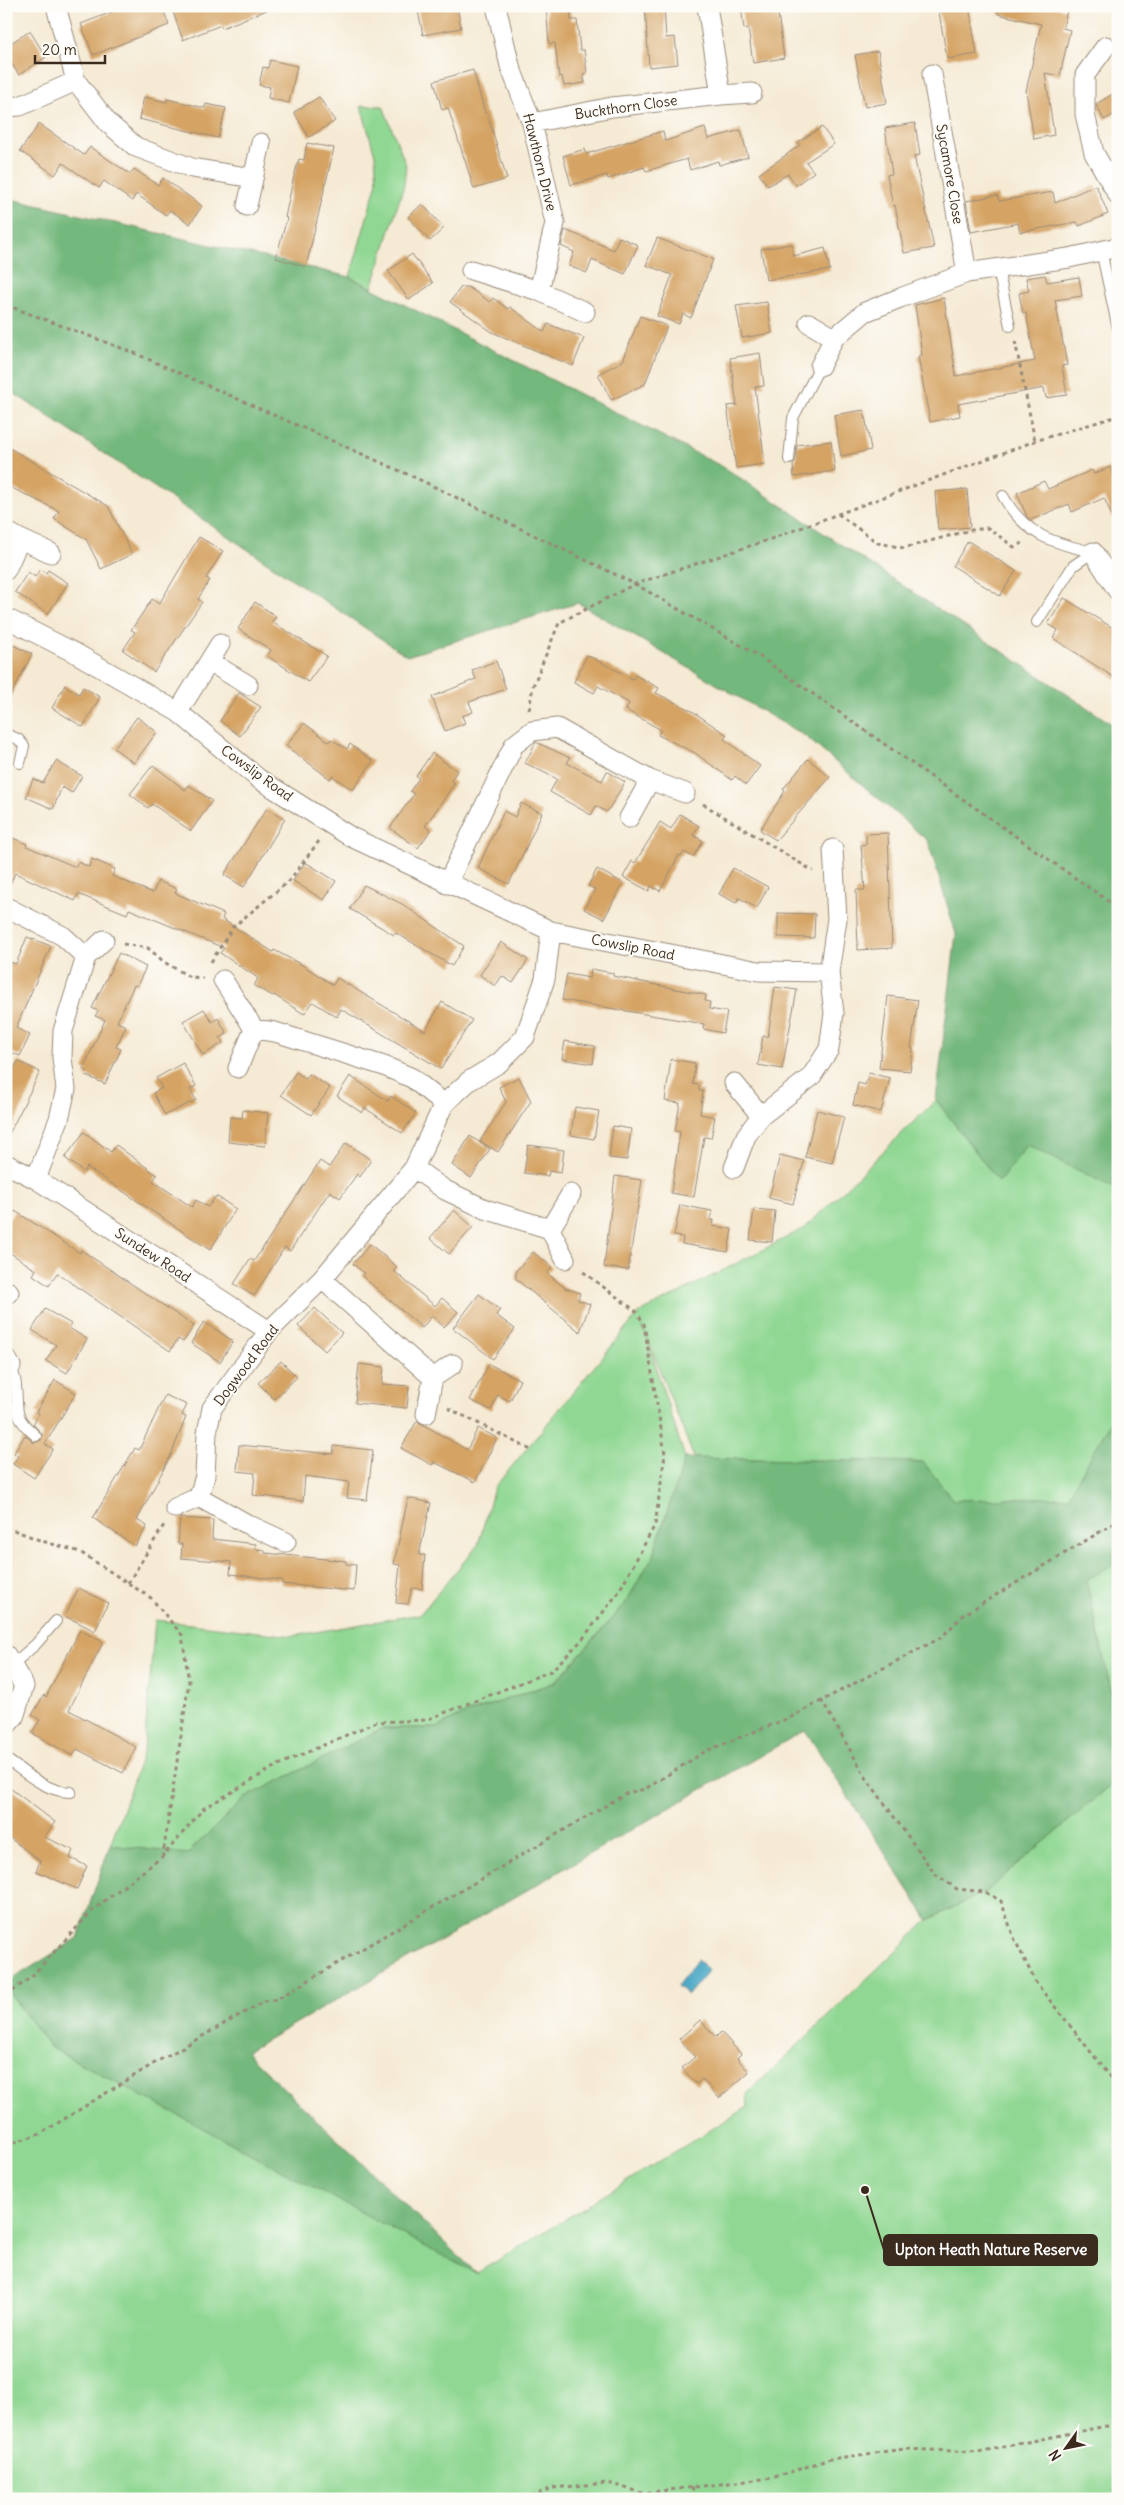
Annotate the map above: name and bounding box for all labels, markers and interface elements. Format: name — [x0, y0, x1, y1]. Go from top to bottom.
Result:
scale bar — [35, 32, 105, 64]
text: 20 m — [42, 40, 77, 59]
street label: Buckthorn Close — [574, 91, 678, 123]
street label: Hawthorn Drive — [519, 111, 561, 213]
street label: Sycamore Close — [932, 123, 968, 225]
street label: Cowslip Road — [217, 741, 297, 805]
street label: Cowslip Road — [590, 930, 676, 964]
street label: Sundew Road — [112, 1224, 194, 1286]
street label: Dogwood Road — [210, 1321, 282, 1409]
callout: Upton Heath Nature Reserve — [884, 2235, 1097, 2265]
text: Upton Heath Nature Reserve — [895, 2240, 1087, 2260]
north arrow — [1042, 2422, 1092, 2472]
text: N — [1045, 2446, 1065, 2464]

